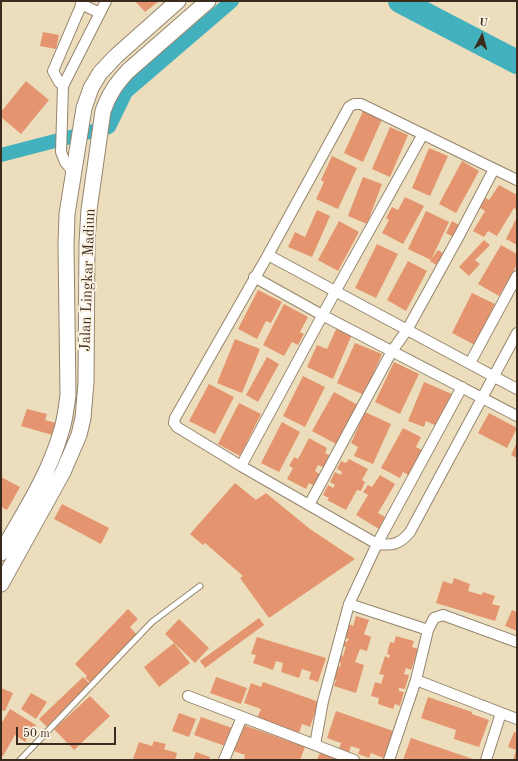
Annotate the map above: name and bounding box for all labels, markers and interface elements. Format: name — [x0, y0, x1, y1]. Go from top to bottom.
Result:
north arrow — [462, 16, 502, 56]
text: U — [478, 18, 488, 29]
street label: Jalan Lingkar Madiun — [77, 208, 99, 352]
scale bar — [18, 719, 118, 745]
text: 50 m — [23, 728, 50, 740]

